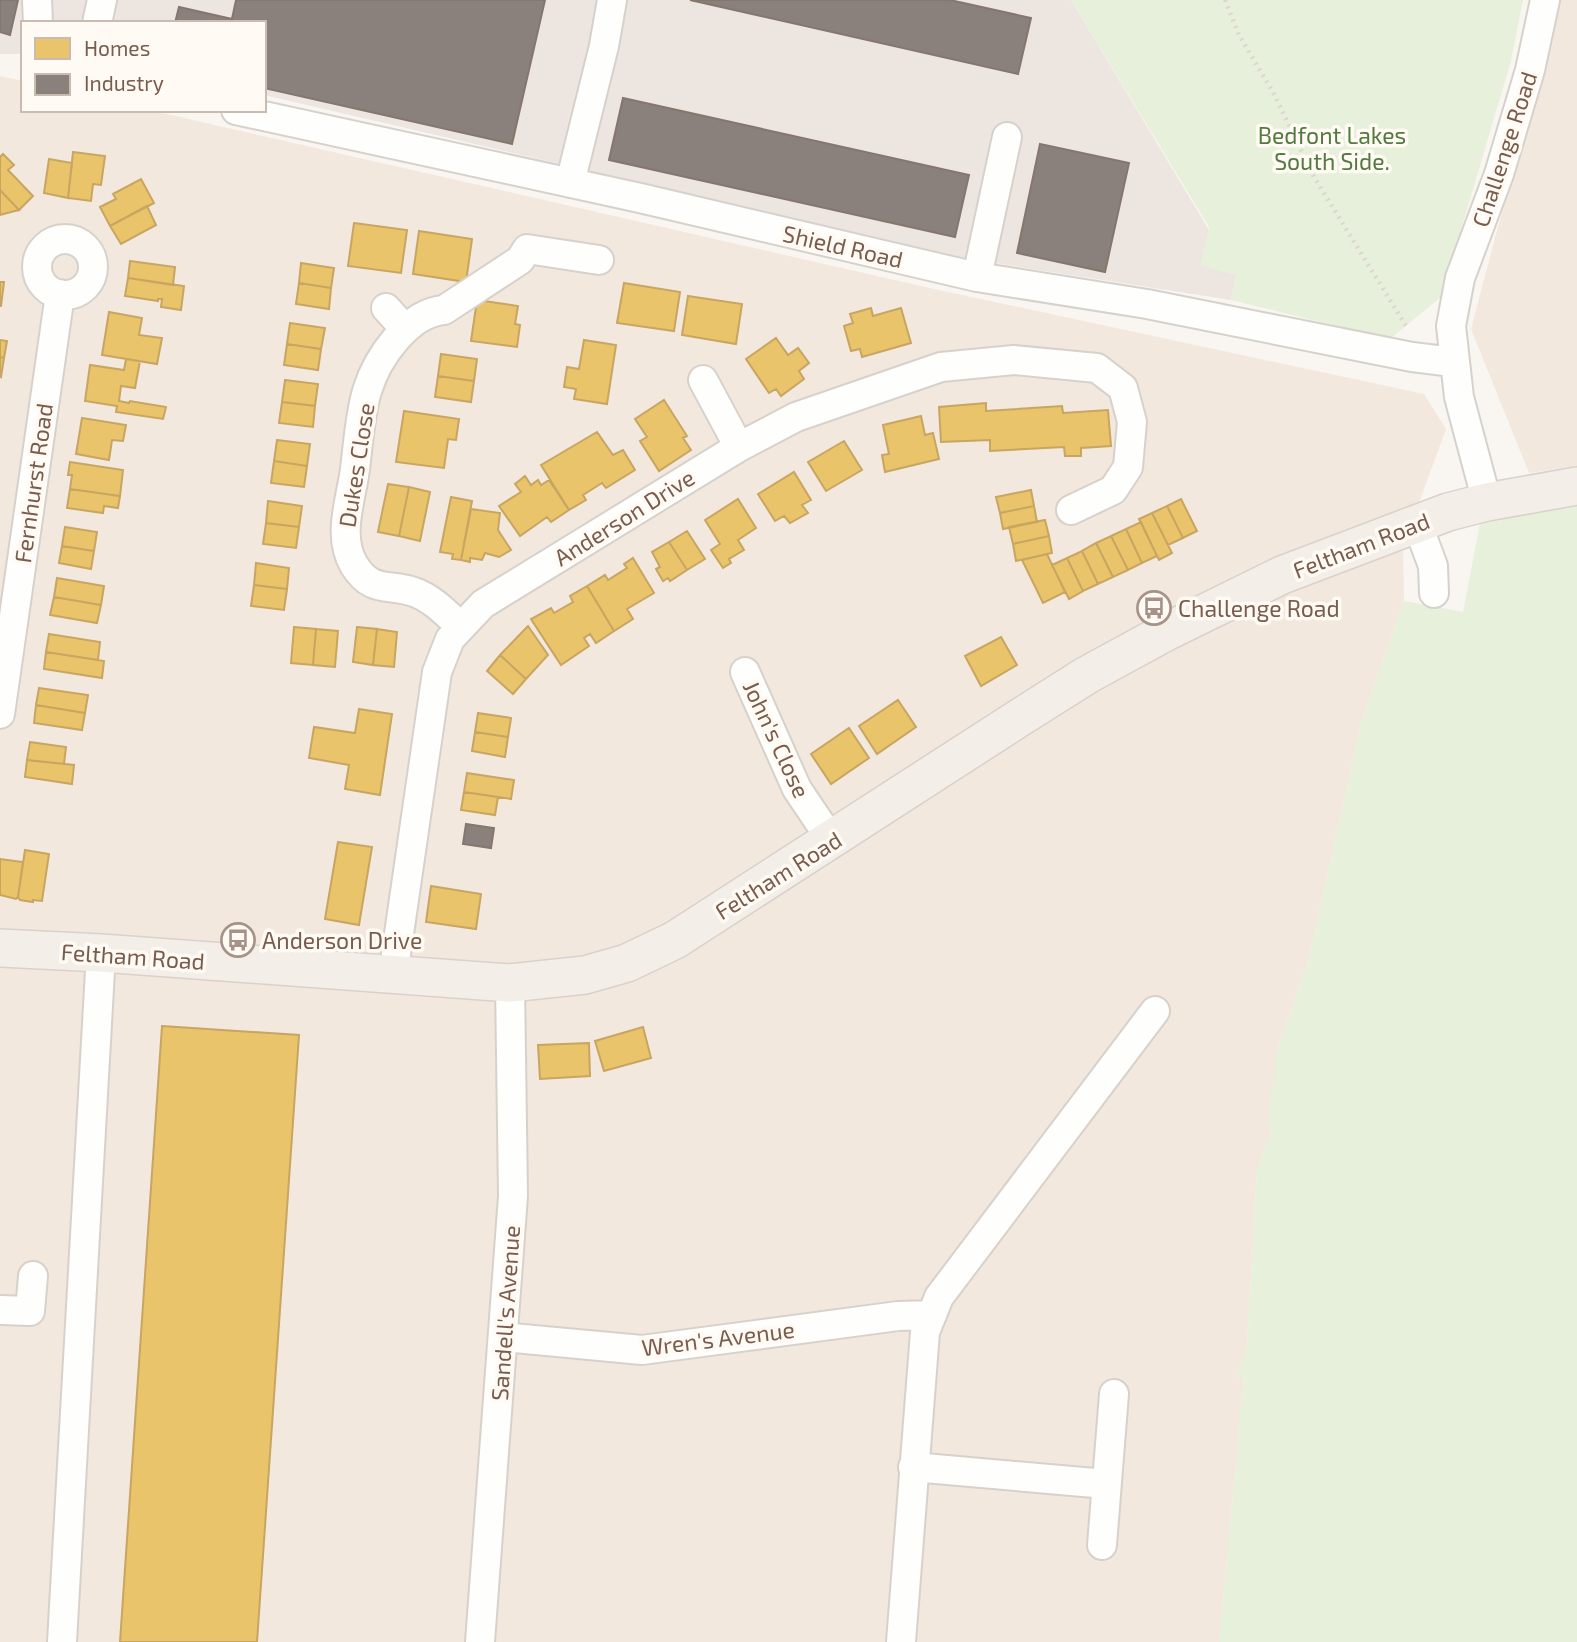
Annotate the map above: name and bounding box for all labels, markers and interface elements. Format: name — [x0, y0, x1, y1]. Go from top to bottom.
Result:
legend — [21, 21, 266, 112]
text: Homes — [84, 35, 150, 60]
street label: Challenge Road — [1466, 68, 1542, 230]
text: Industry — [84, 70, 164, 95]
park label: Bedfont Lakes South Side. — [1258, 121, 1406, 175]
street label: Shield Road — [780, 219, 906, 273]
street label: Fernhurst Road — [8, 401, 58, 565]
street label: Dukes Close — [332, 401, 380, 529]
street label: Anderson Drive — [549, 463, 699, 571]
street label: Feltham Road — [1289, 506, 1433, 584]
bus stop icon: Challenge Road — [1135, 589, 1173, 627]
place label: Challenge Road — [1178, 594, 1340, 622]
street label: John's Close — [738, 676, 816, 802]
street label: Feltham Road — [709, 825, 847, 925]
bus stop icon: Anderson Drive — [219, 921, 257, 959]
place label: Anderson Drive — [262, 926, 422, 954]
street label: Feltham Road — [60, 937, 206, 975]
street label: Sandell's Avenue — [485, 1224, 525, 1402]
street label: Wren's Avenue — [640, 1315, 796, 1361]

